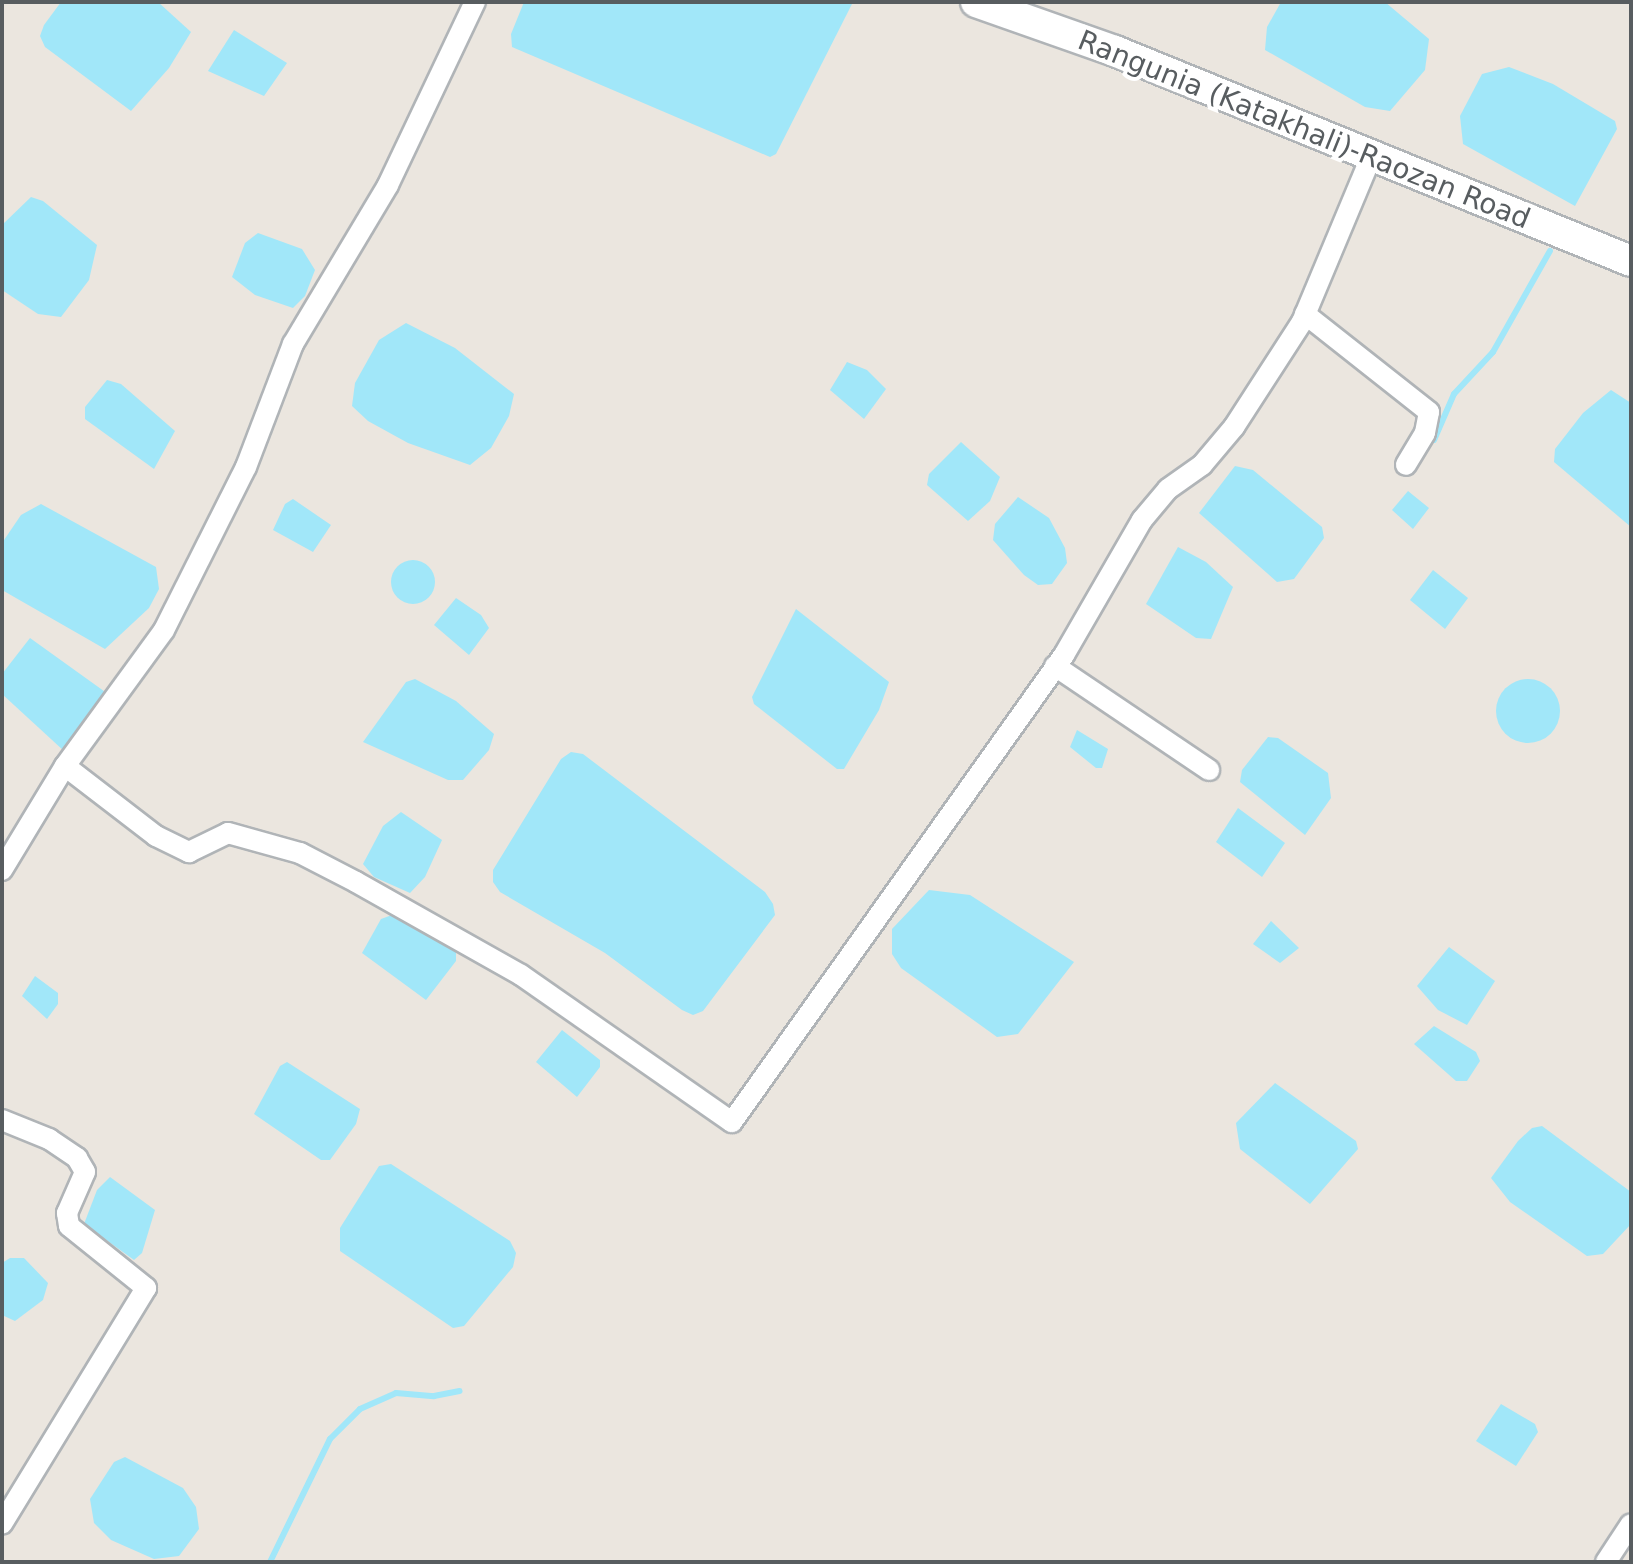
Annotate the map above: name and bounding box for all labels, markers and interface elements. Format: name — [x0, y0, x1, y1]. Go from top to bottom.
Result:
street label: Rangunia (Katakhali)-Raozan Road — [1073, 24, 1535, 236]

